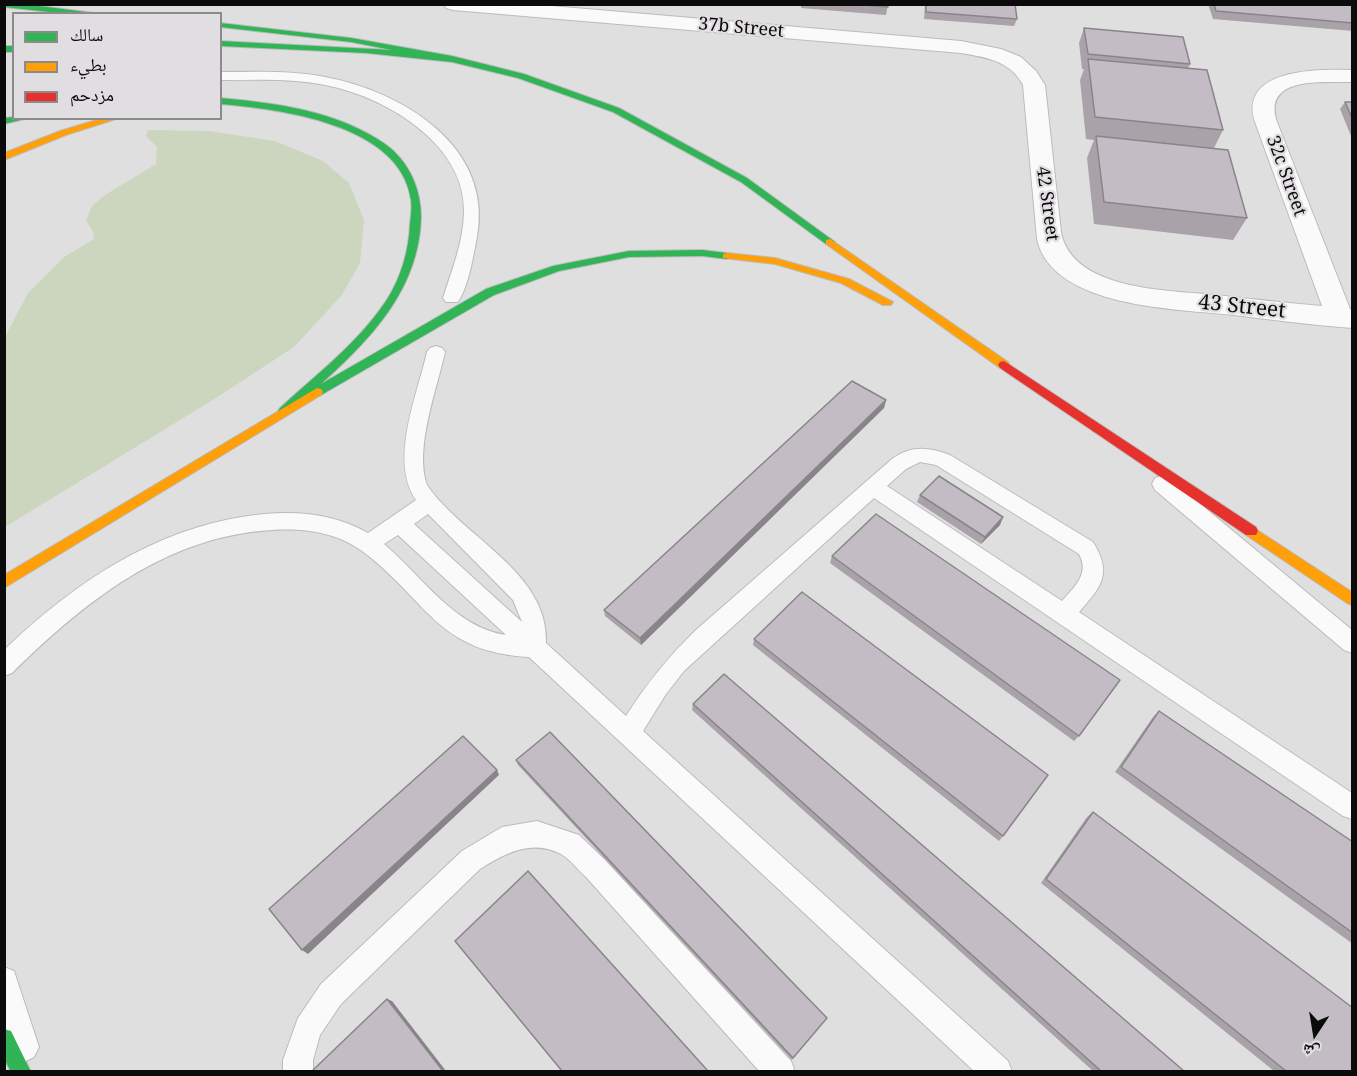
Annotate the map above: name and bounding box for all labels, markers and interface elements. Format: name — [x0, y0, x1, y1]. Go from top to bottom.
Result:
legend — [12, 12, 222, 120]
street label: 37b Street — [697, 13, 785, 43]
text: سالك — [70, 22, 103, 46]
text: بطيء — [70, 52, 107, 76]
text: مزدحم — [70, 82, 114, 106]
street label: 32c Street — [1262, 133, 1310, 219]
street label: 42 Street — [1031, 165, 1063, 243]
street label: 43 Street — [1197, 290, 1287, 324]
north arrow — [1285, 1004, 1345, 1064]
text: ش — [1301, 1039, 1322, 1064]

